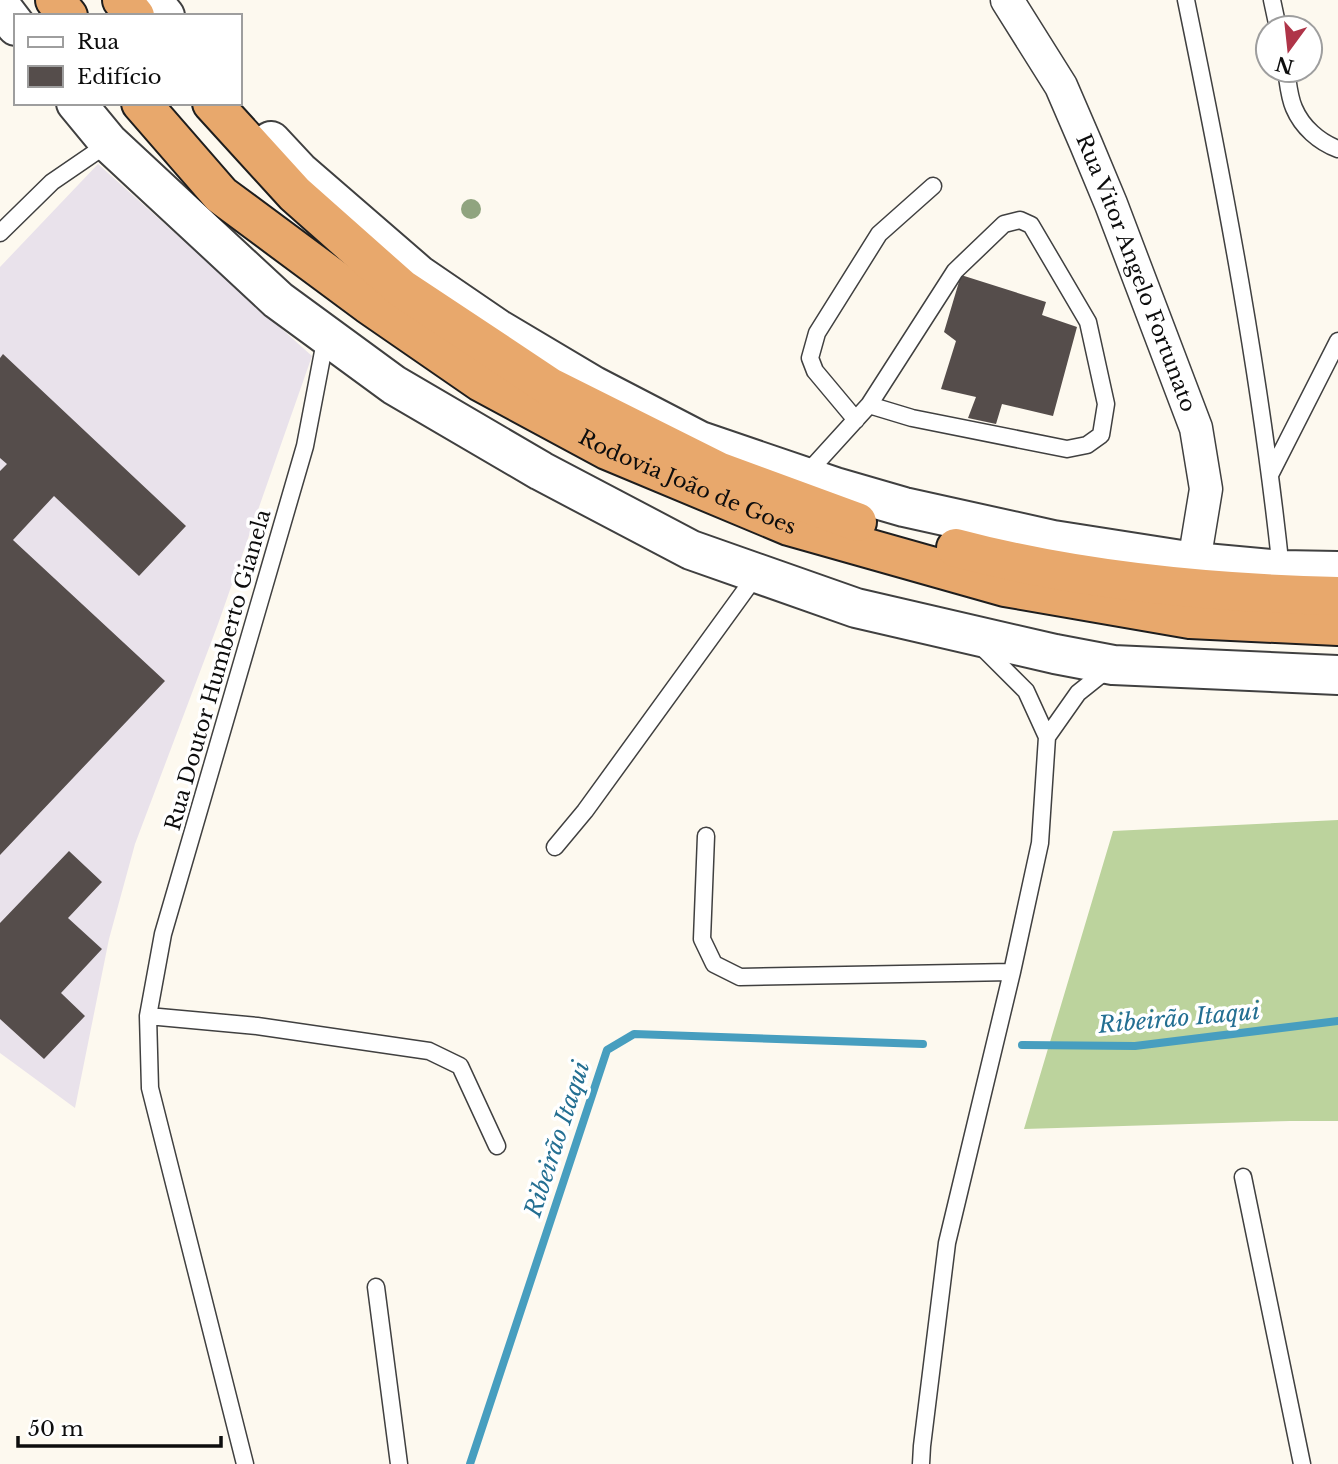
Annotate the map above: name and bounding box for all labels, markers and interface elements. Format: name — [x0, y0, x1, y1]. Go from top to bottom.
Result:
legend — [14, 14, 242, 105]
north arrow — [1254, 14, 1324, 84]
text: Rua — [77, 29, 120, 55]
text: N — [1273, 51, 1296, 78]
text: Edifício — [77, 64, 162, 90]
street label: Rua Vitor Angelo Fortunato — [1070, 130, 1202, 415]
street label: Rodovia João de Goes — [574, 424, 799, 540]
street label: Rua Doutor Humberto Gianela — [160, 506, 276, 833]
water label: Ribeirão Itaqui — [1096, 997, 1261, 1039]
water label: Ribeirão Itaqui — [518, 1058, 595, 1221]
scale bar — [18, 1404, 220, 1448]
text: 50 m — [28, 1416, 84, 1442]

